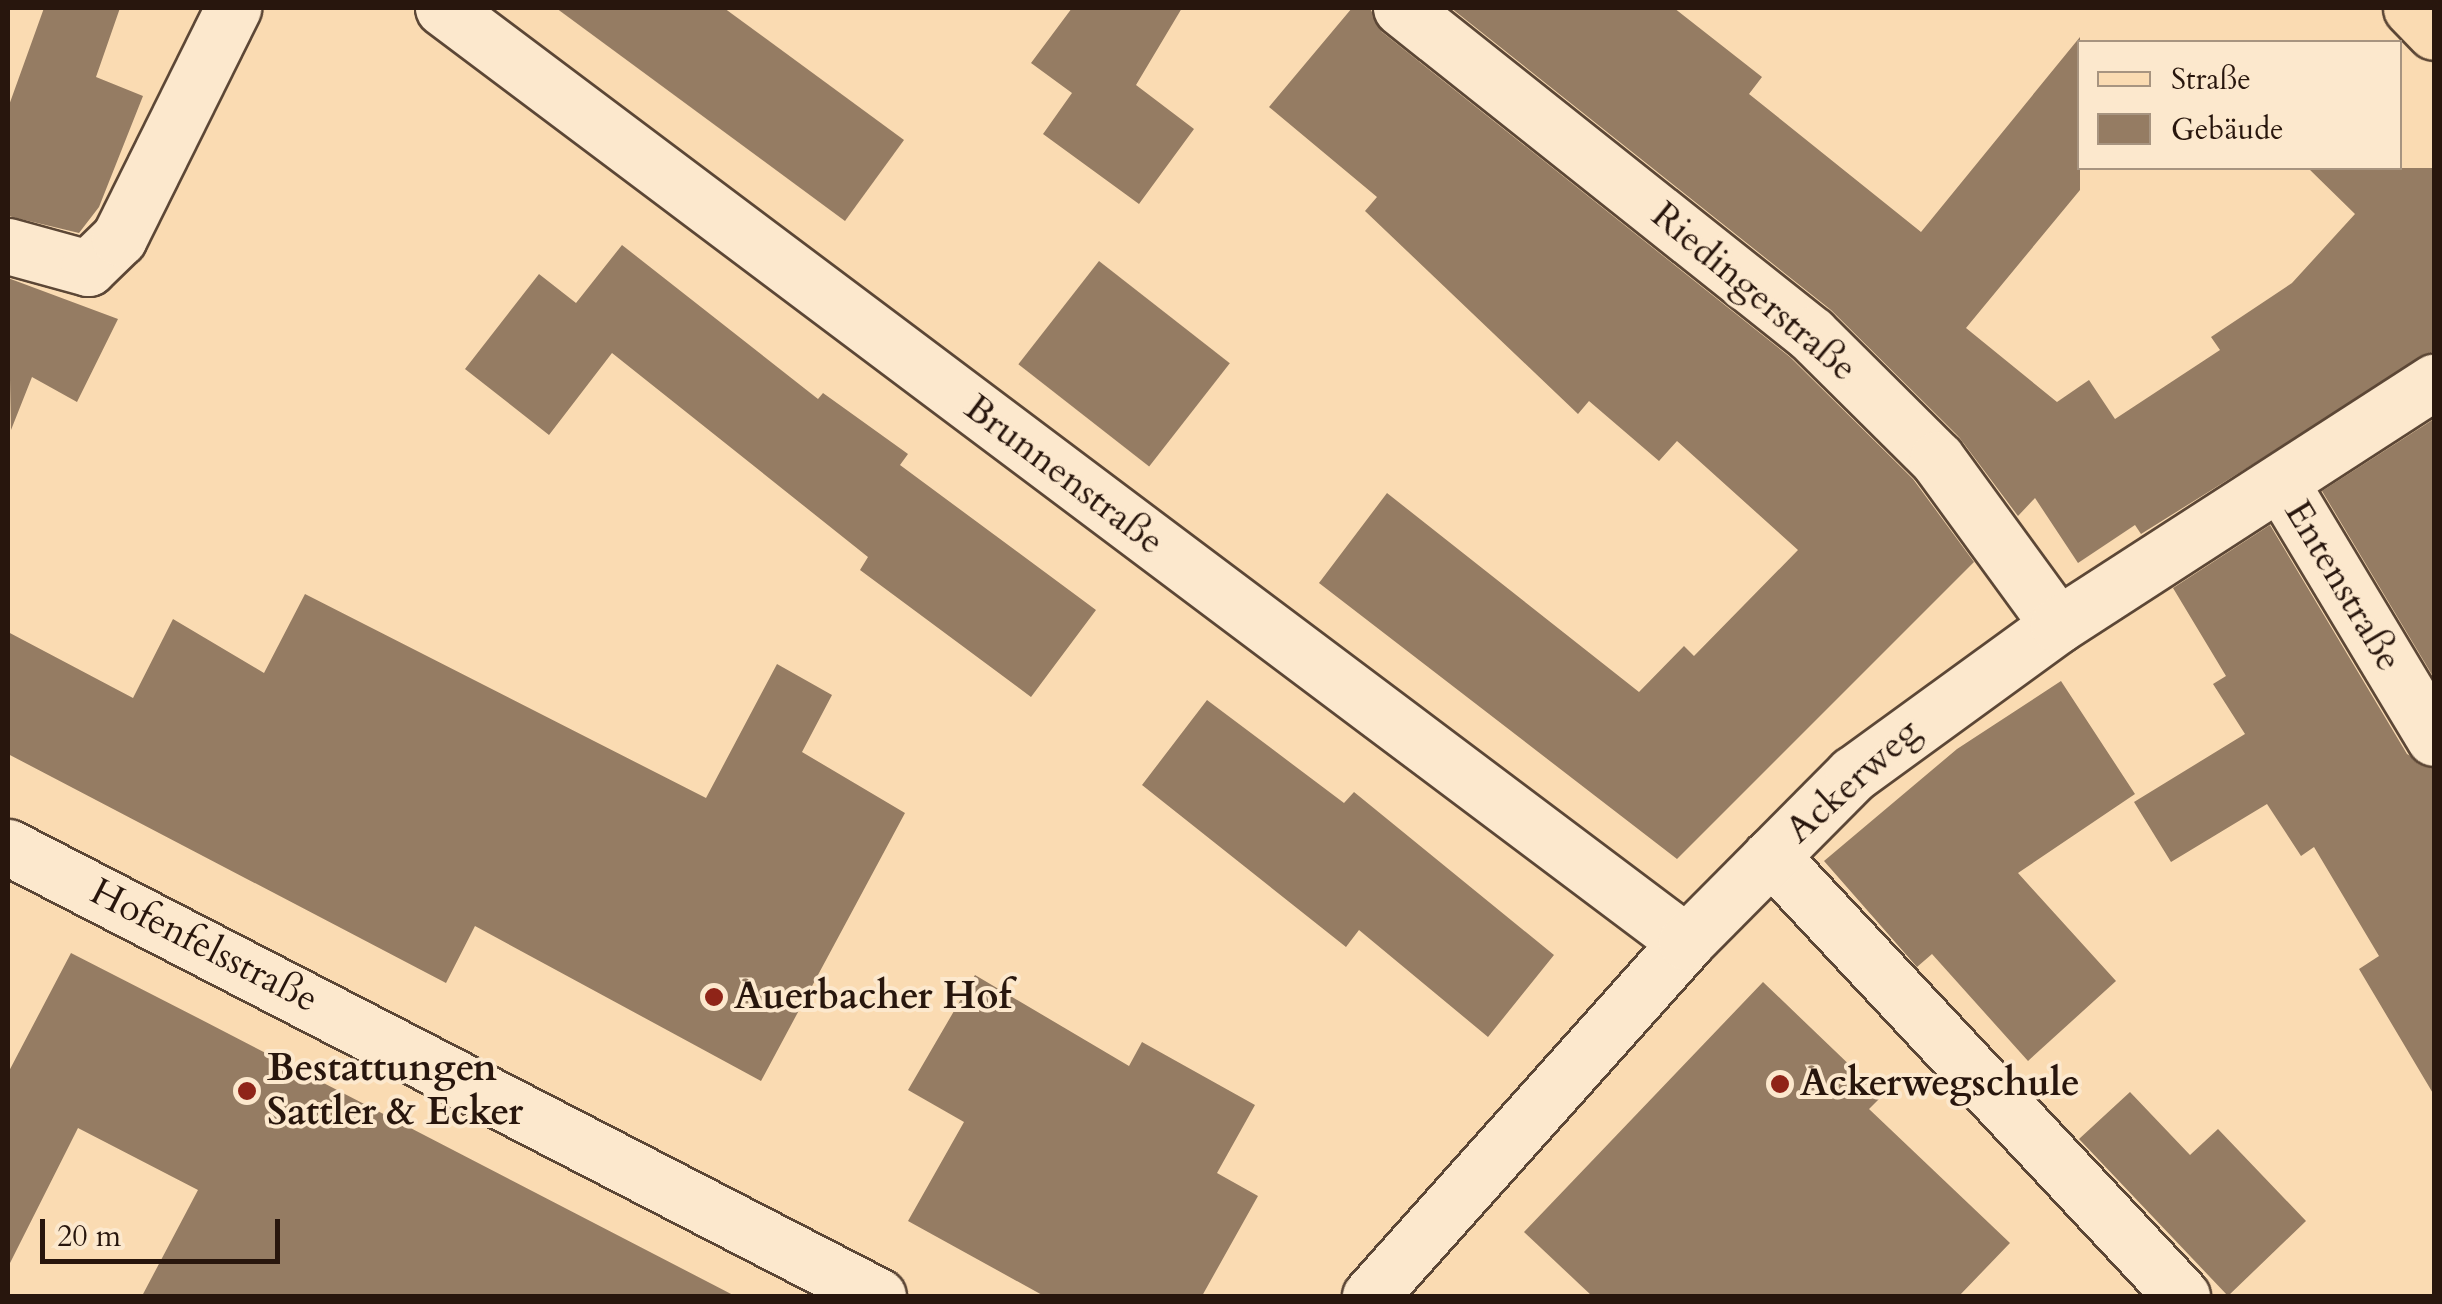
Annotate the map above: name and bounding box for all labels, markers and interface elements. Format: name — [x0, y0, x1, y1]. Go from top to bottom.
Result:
legend — [2077, 40, 2402, 170]
text: Straße — [2171, 59, 2251, 100]
text: Gebäude — [2171, 109, 2284, 150]
street label: Riedingerstraße — [1642, 193, 1866, 391]
street label: Brunnenstraße — [955, 385, 1173, 565]
street label: Entenstraße — [2274, 492, 2412, 680]
street label: Ackerweg — [1776, 709, 1930, 853]
street label: Hofenfelsstraße — [83, 869, 325, 1023]
place label: Auerbacher Hof — [734, 974, 1011, 1020]
marker: Auerbacher Hof — [703, 986, 725, 1008]
place label: Bestattungen Sattler & Ecker — [267, 1046, 523, 1136]
place label: Ackerwegschule — [1800, 1061, 2080, 1107]
marker: Ackerwegschule — [1769, 1073, 1791, 1095]
marker: Bestattungen Sattler & Ecker — [236, 1080, 258, 1102]
scale bar — [45, 1199, 285, 1261]
text: 20 m — [57, 1216, 121, 1257]

